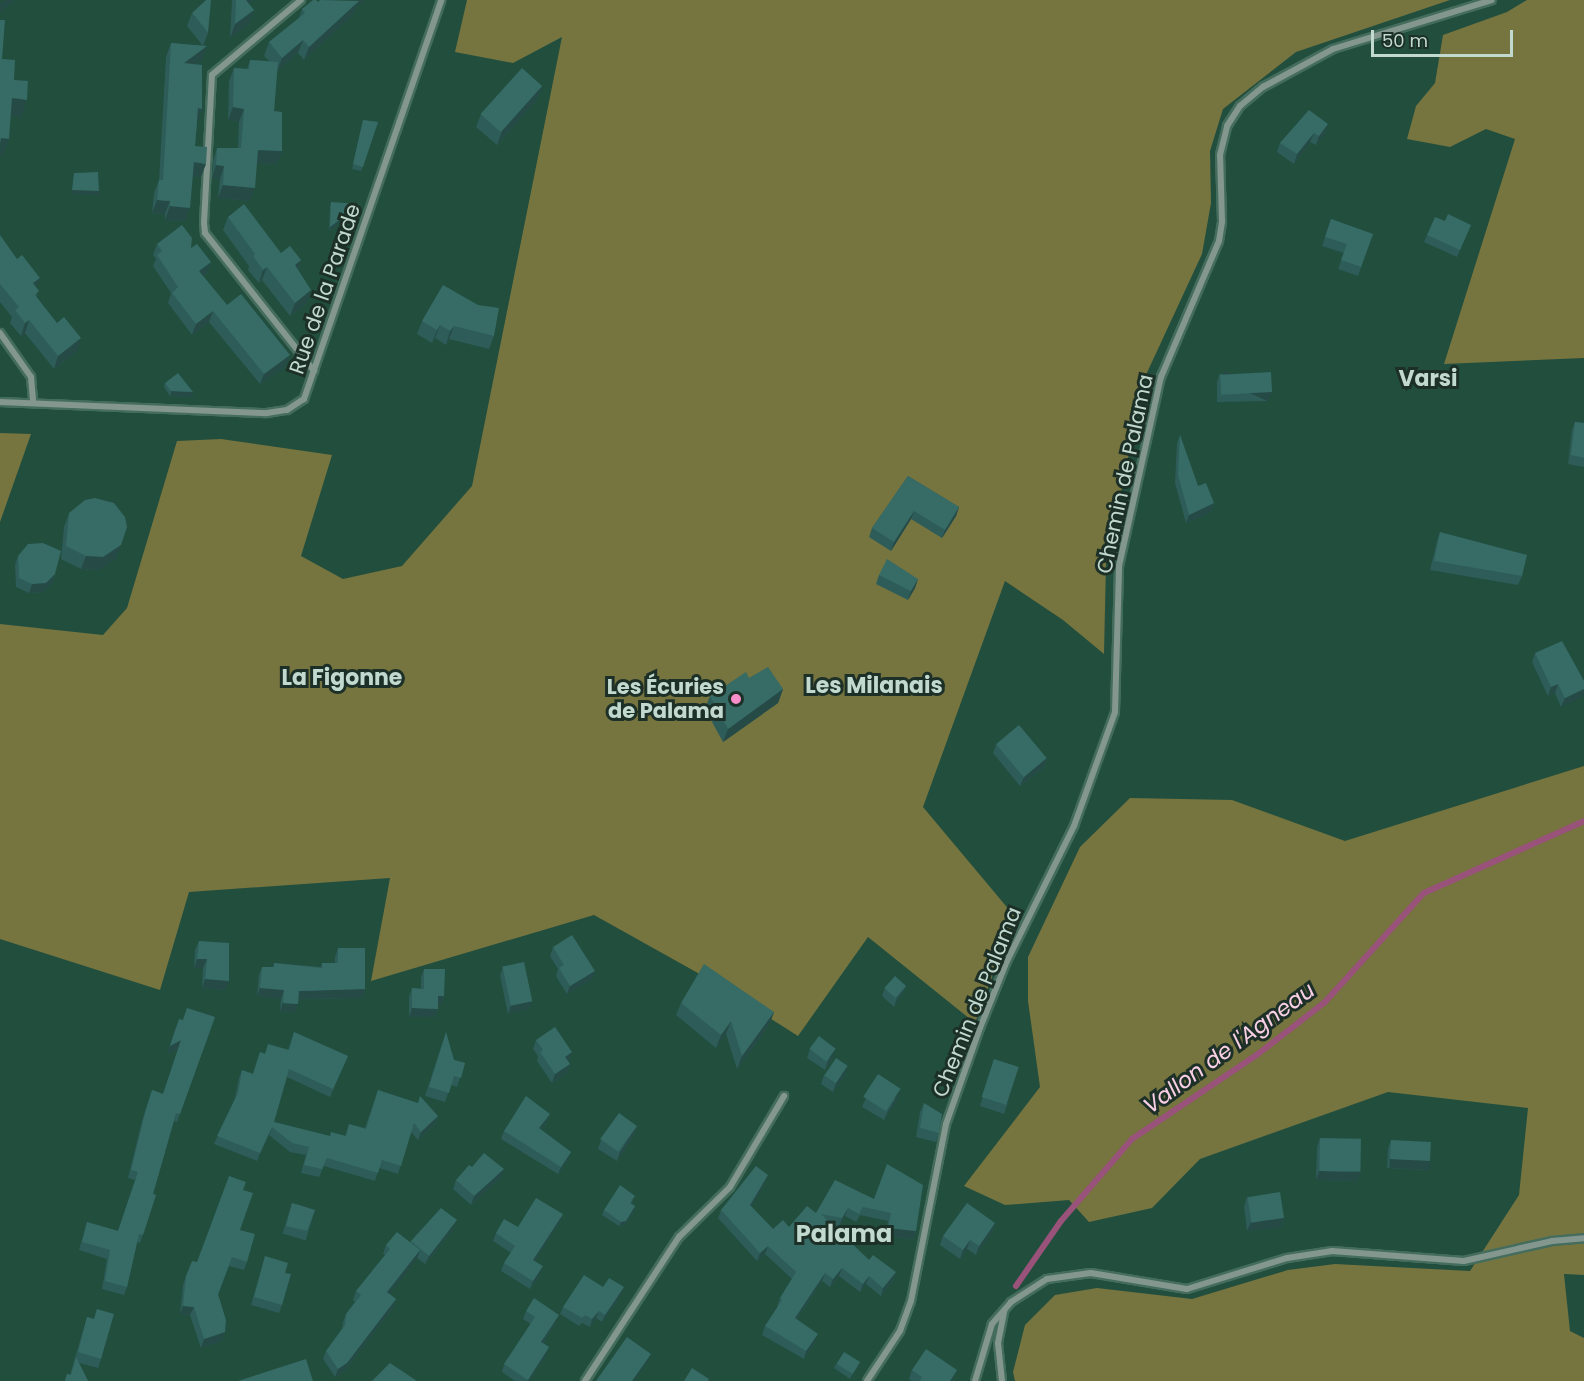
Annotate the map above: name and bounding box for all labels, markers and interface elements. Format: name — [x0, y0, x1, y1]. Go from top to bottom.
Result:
scale bar — [1374, 18, 1516, 56]
text: 50 m — [1382, 28, 1428, 53]
street label: Rue de la Parade — [284, 201, 366, 377]
district label: Varsi — [1398, 366, 1458, 392]
street label: Chemin de Palama — [1092, 372, 1158, 576]
district label: La Figonne — [282, 665, 402, 691]
district label: Les Milanais — [805, 673, 943, 699]
place label: Les Écuries de Palama — [607, 674, 724, 724]
marker: Les Écuries de Palama — [729, 692, 743, 706]
street label: Chemin de Palama — [927, 903, 1027, 1101]
water label: Vallon de l'Agneau — [1138, 977, 1320, 1119]
district label: Palama — [796, 1220, 892, 1248]

